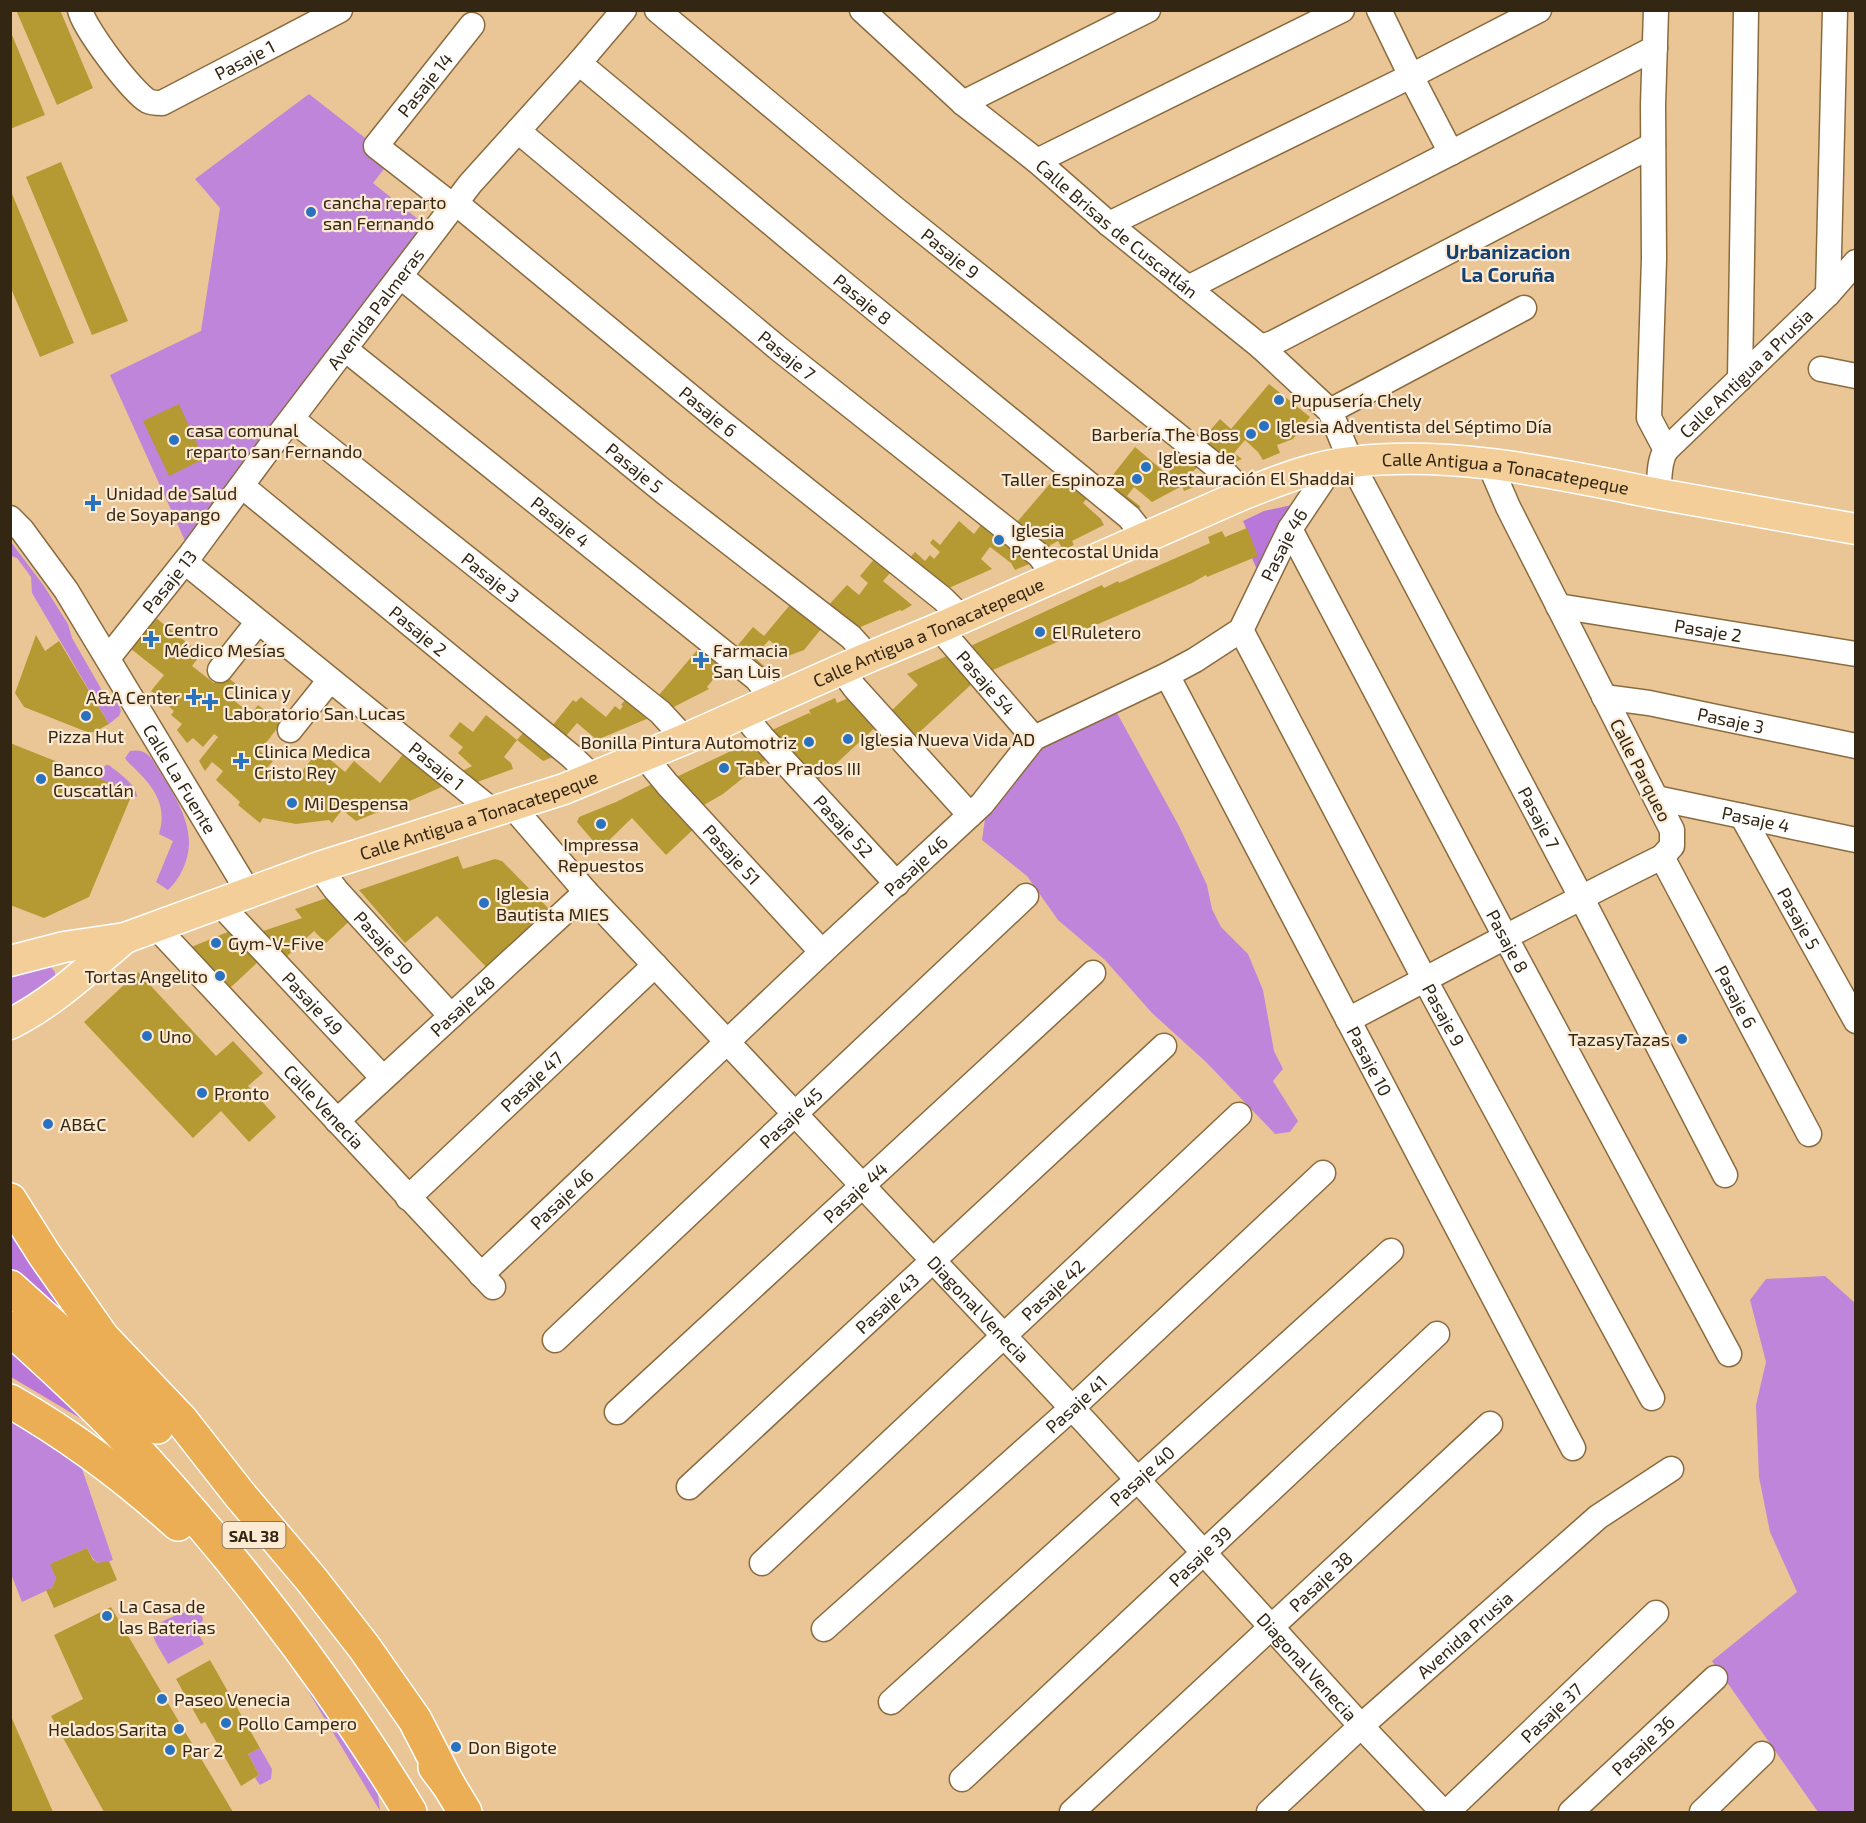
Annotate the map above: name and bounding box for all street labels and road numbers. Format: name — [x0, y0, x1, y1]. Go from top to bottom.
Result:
street label: Pasaje 1 — [211, 35, 278, 85]
street label: Pasaje 14 — [393, 48, 457, 121]
street label: Calle Brisas de Cuscatlán — [1032, 154, 1202, 303]
street label: Pasaje 9 — [917, 223, 984, 283]
street label: Avenida Palmeras — [322, 244, 428, 374]
street label: Pasaje 8 — [829, 269, 896, 329]
street label: Calle Antigua a Prusia — [1674, 304, 1817, 442]
street label: Pasaje 7 — [754, 325, 820, 385]
street label: Pasaje 6 — [675, 381, 741, 441]
street label: Pasaje 5 — [602, 438, 668, 498]
street label: Calle Antigua a Tonacatepeque — [1381, 448, 1631, 499]
street label: Pasaje 4 — [527, 491, 594, 552]
street label: Pasaje 46 — [1256, 504, 1312, 584]
street label: Pasaje 13 — [137, 545, 201, 618]
street label: Pasaje 3 — [457, 548, 524, 607]
street label: Calle Antigua a Tonacatepeque — [809, 572, 1047, 692]
street label: Pasaje 2 — [385, 601, 451, 661]
street label: Pasaje 2 — [1673, 614, 1743, 646]
street label: Pasaje 54 — [952, 646, 1020, 719]
street label: Pasaje 3 — [1695, 702, 1766, 738]
street label: Calle Parqueo — [1606, 715, 1676, 825]
street label: Calle La Fuente — [139, 720, 222, 838]
street label: Pasaje 1 — [405, 737, 469, 795]
street label: Calle Antigua a Tonacatepeque — [357, 765, 601, 864]
street label: Pasaje 7 — [1514, 783, 1564, 852]
street label: Pasaje 52 — [809, 790, 878, 862]
street label: Pasaje 4 — [1720, 801, 1792, 837]
street label: Pasaje 51 — [699, 820, 765, 889]
street label: Pasaje 46 — [879, 831, 952, 900]
street label: Pasaje 5 — [1773, 883, 1825, 953]
street label: Pasaje 50 — [350, 906, 419, 979]
street label: Pasaje 8 — [1482, 906, 1534, 976]
street label: Pasaje 6 — [1710, 961, 1762, 1032]
street label: Pasaje 49 — [278, 967, 348, 1040]
street label: Pasaje 48 — [425, 971, 499, 1041]
street label: Pasaje 9 — [1418, 980, 1470, 1050]
street label: Pasaje 10 — [1342, 1022, 1397, 1100]
street label: Pasaje 47 — [496, 1047, 568, 1116]
street label: Calle Venecia — [279, 1060, 369, 1153]
street label: Pasaje 45 — [755, 1083, 827, 1153]
street label: Pasaje 44 — [818, 1157, 892, 1227]
street label: Pasaje 46 — [525, 1163, 598, 1234]
street label: Diagonal Venecia — [923, 1251, 1034, 1367]
street label: Pasaje 42 — [1017, 1255, 1089, 1325]
street label: Pasaje 43 — [851, 1268, 923, 1338]
street label: Pasaje 41 — [1041, 1370, 1111, 1438]
street label: Pasaje 40 — [1105, 1441, 1179, 1510]
street label: Pasaje 39 — [1164, 1521, 1236, 1591]
road number: SAL 38 — [222, 1522, 286, 1548]
street label: Pasaje 38 — [1284, 1547, 1357, 1616]
street label: Avenida Prusia — [1412, 1587, 1517, 1683]
street label: Diagonal Venecia — [1253, 1608, 1362, 1725]
street label: Pasaje 37 — [1516, 1678, 1587, 1747]
street label: Pasaje 36 — [1607, 1711, 1679, 1780]

